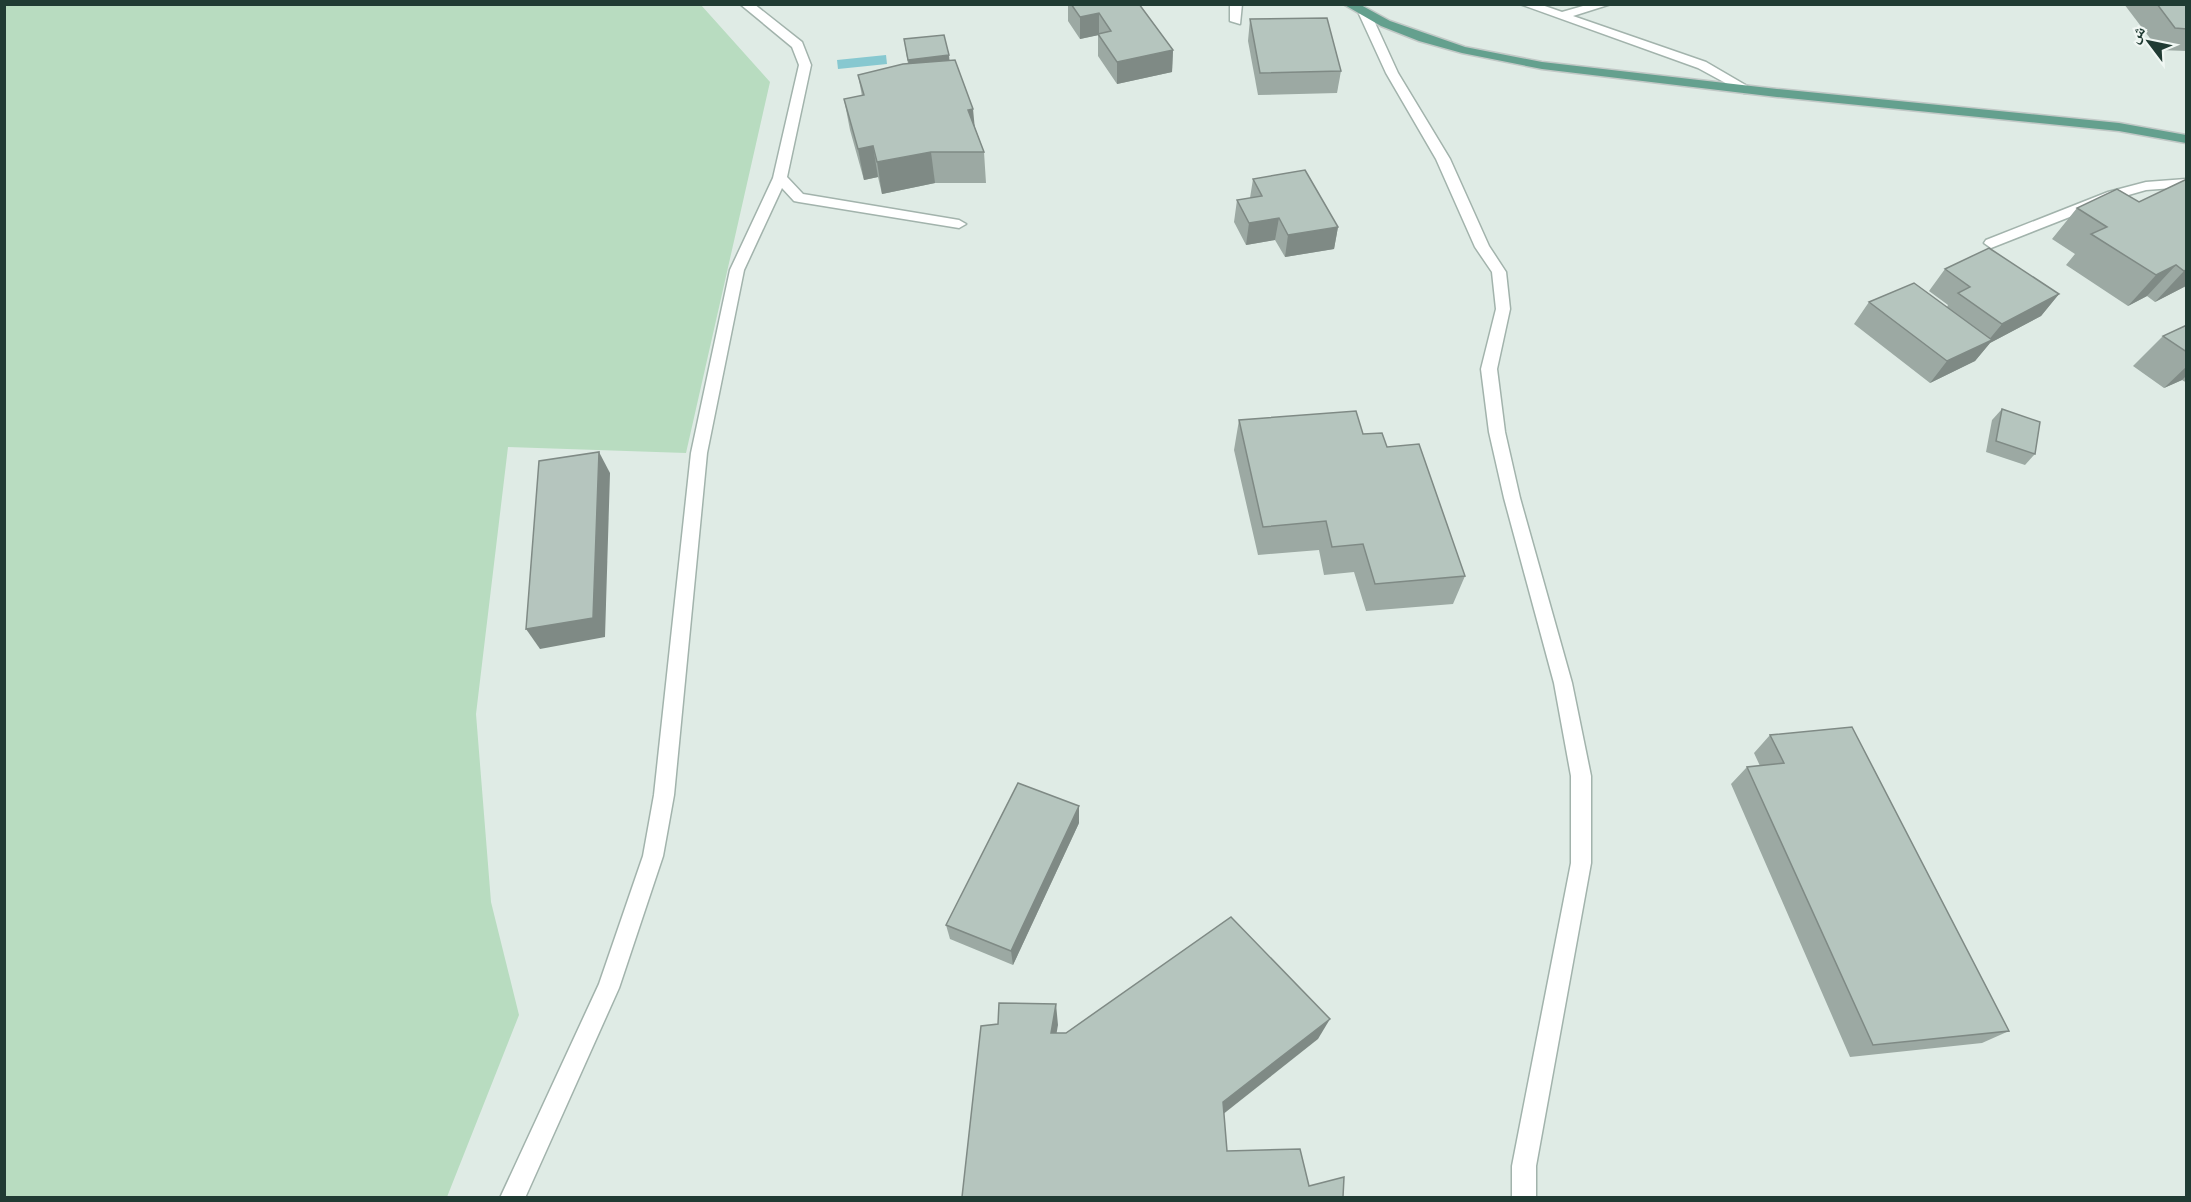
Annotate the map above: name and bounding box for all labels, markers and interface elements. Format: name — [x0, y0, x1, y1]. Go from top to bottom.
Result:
north arrow — [2119, 12, 2179, 72]
text: ش — [2124, 22, 2149, 47]

